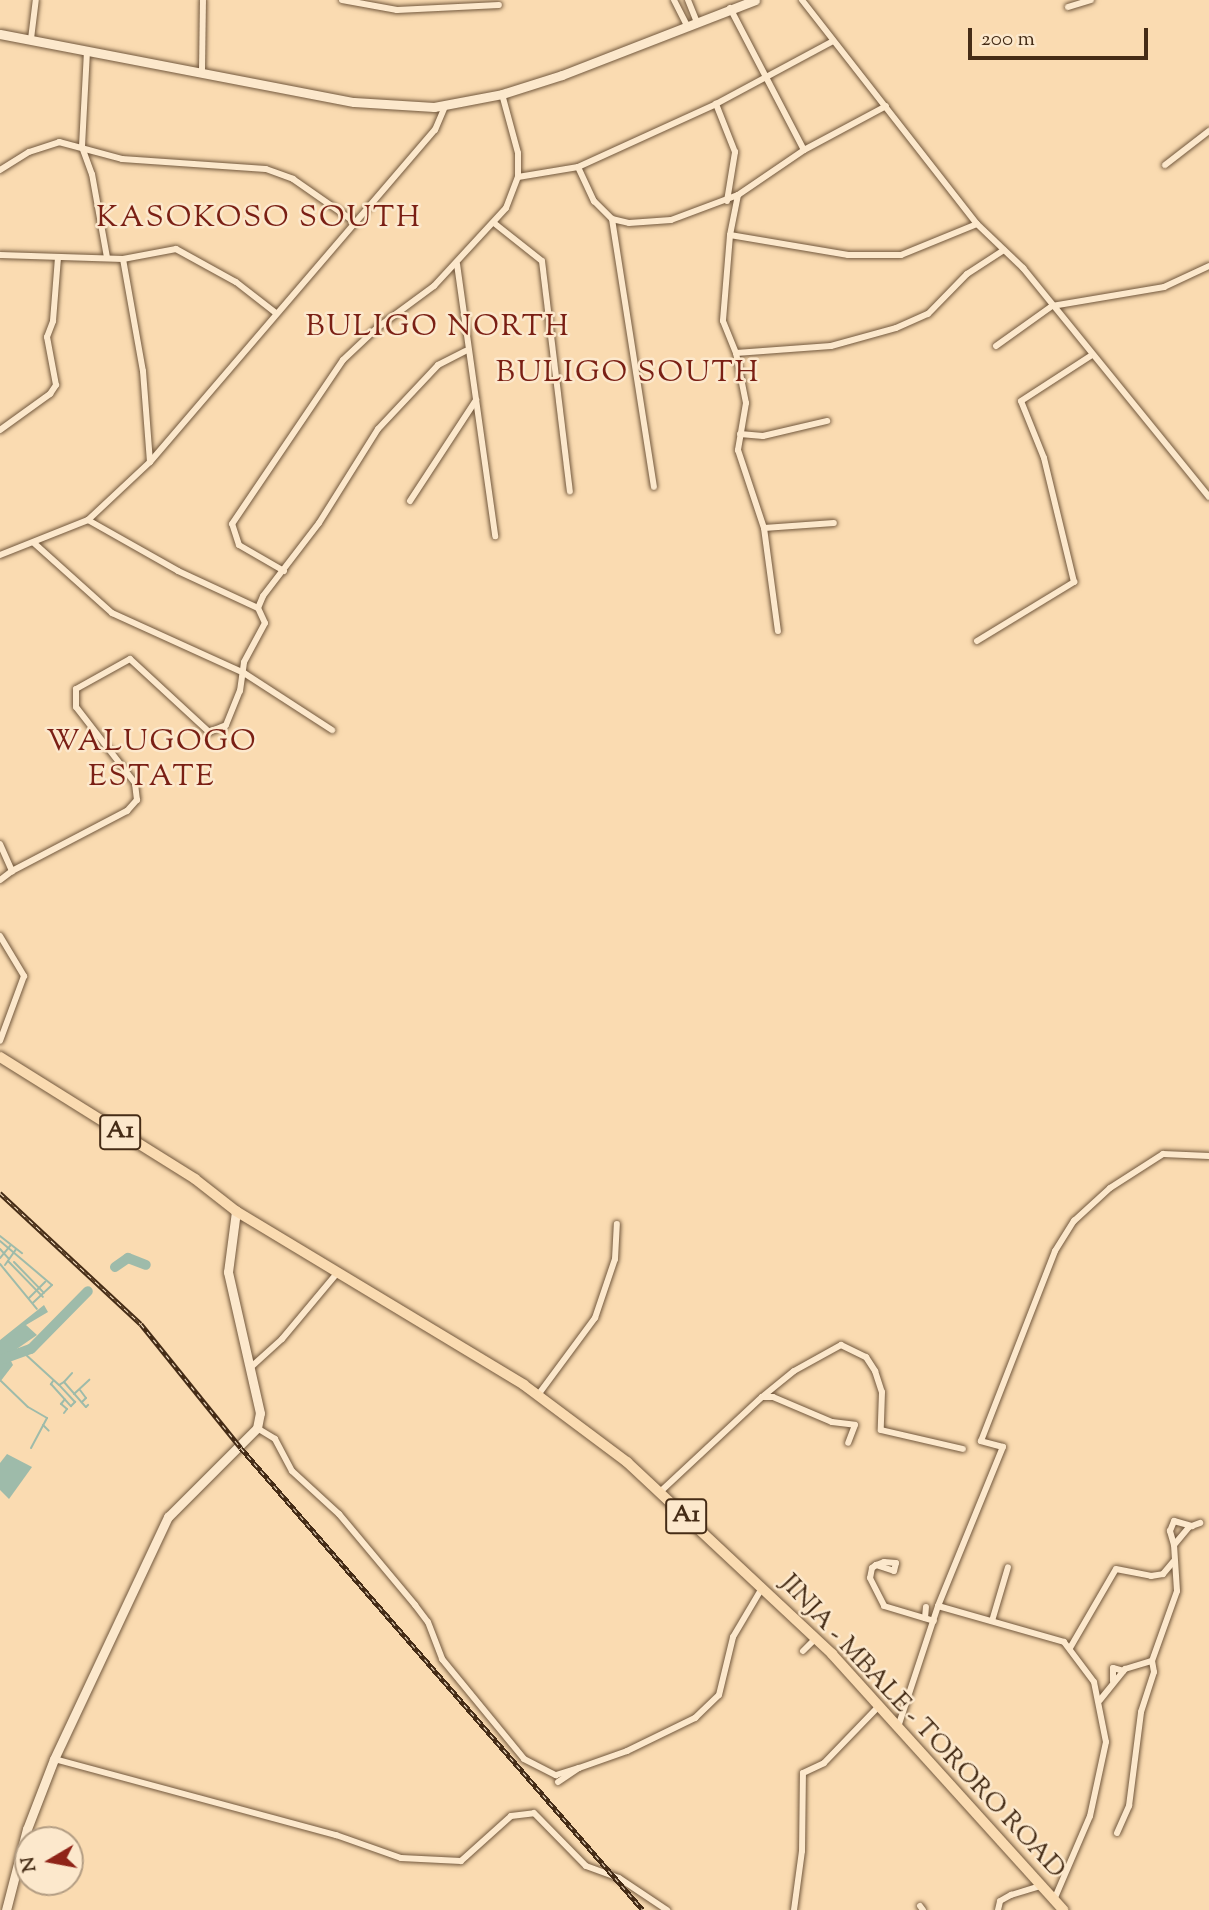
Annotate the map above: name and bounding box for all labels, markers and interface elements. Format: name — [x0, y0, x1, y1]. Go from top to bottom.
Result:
scale bar — [971, 14, 1151, 58]
text: 200 m — [981, 25, 1035, 55]
district label: KASOKOSO SOUTH — [98, 201, 420, 237]
district label: BULIGO NORTH — [307, 310, 569, 346]
district label: BULIGO SOUTH — [497, 356, 759, 392]
district label: WALUGOGO ESTATE — [47, 725, 257, 796]
road number: A1 — [99, 1112, 141, 1152]
road number: A1 — [665, 1496, 707, 1536]
street label: JINJA - MBALE - TORORO ROAD — [773, 1569, 1071, 1885]
north arrow — [14, 1826, 84, 1896]
text: N — [15, 1855, 44, 1874]

